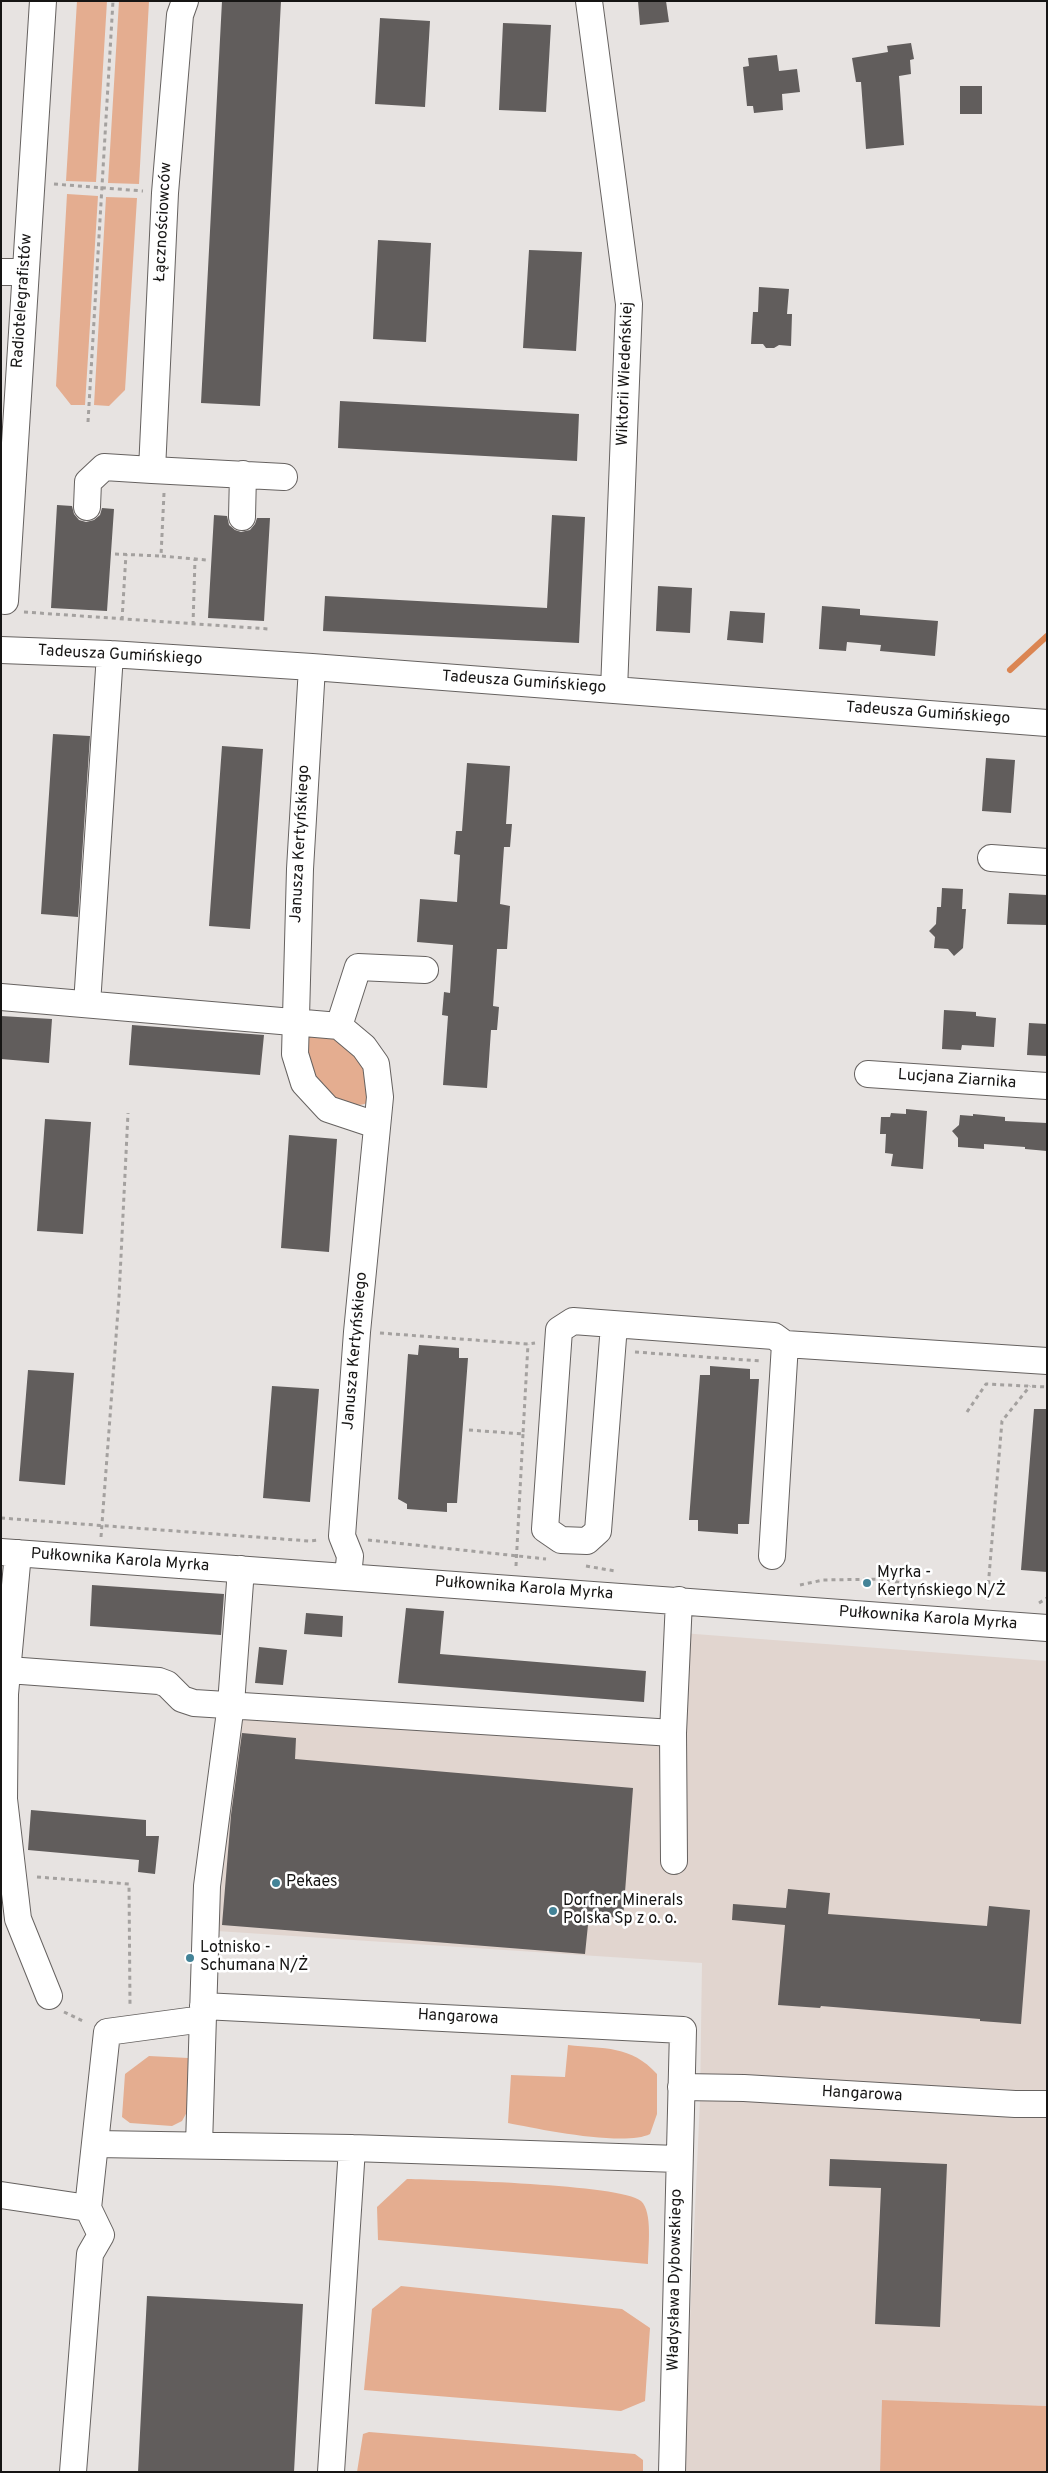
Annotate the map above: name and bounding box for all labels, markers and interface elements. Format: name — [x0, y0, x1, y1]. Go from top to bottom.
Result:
street label: Łącznościowców — [151, 162, 177, 282]
street label: Radiotelegrafistów — [9, 233, 37, 369]
street label: Wiktorii Wiedeńskiej — [614, 301, 638, 447]
street label: Tadeusza Gumińskiego — [37, 642, 203, 670]
street label: Tadeusza Gumińskiego — [441, 668, 607, 698]
street label: Tadeusza Gumińskiego — [845, 699, 1011, 729]
street label: Janusza Kertyńskiego — [287, 764, 315, 924]
street label: Lucjana Ziarnika — [897, 1066, 1017, 1094]
street label: Janusza Kertyńskiego — [340, 1271, 372, 1431]
street label: Pułkownika Karola Myrka — [30, 1545, 210, 1577]
place label: Myrka - Kertyńskiego N/Ż — [877, 1564, 1006, 1602]
street label: Pułkownika Karola Myrka — [434, 1573, 614, 1605]
marker: Myrka - Kertyńskiego N/Ż — [861, 1577, 873, 1589]
street label: Pułkownika Karola Myrka — [838, 1603, 1018, 1635]
place label: Pekaes — [286, 1873, 337, 1893]
marker: Pekaes — [270, 1877, 282, 1889]
place label: Dorfner Minerals Polska Sp z o. o. — [563, 1892, 683, 1930]
marker: Dorfner Minerals Polska Sp z o. o. — [547, 1905, 559, 1917]
place label: Lotnisko - Schumana N/Ż — [200, 1939, 309, 1977]
marker: Lotnisko - Schumana N/Ż — [184, 1952, 196, 1964]
street label: Hangarowa — [417, 2006, 499, 2030]
street label: Hangarowa — [821, 2083, 903, 2107]
street label: Władysława Dybowskiego — [665, 2189, 687, 2371]

